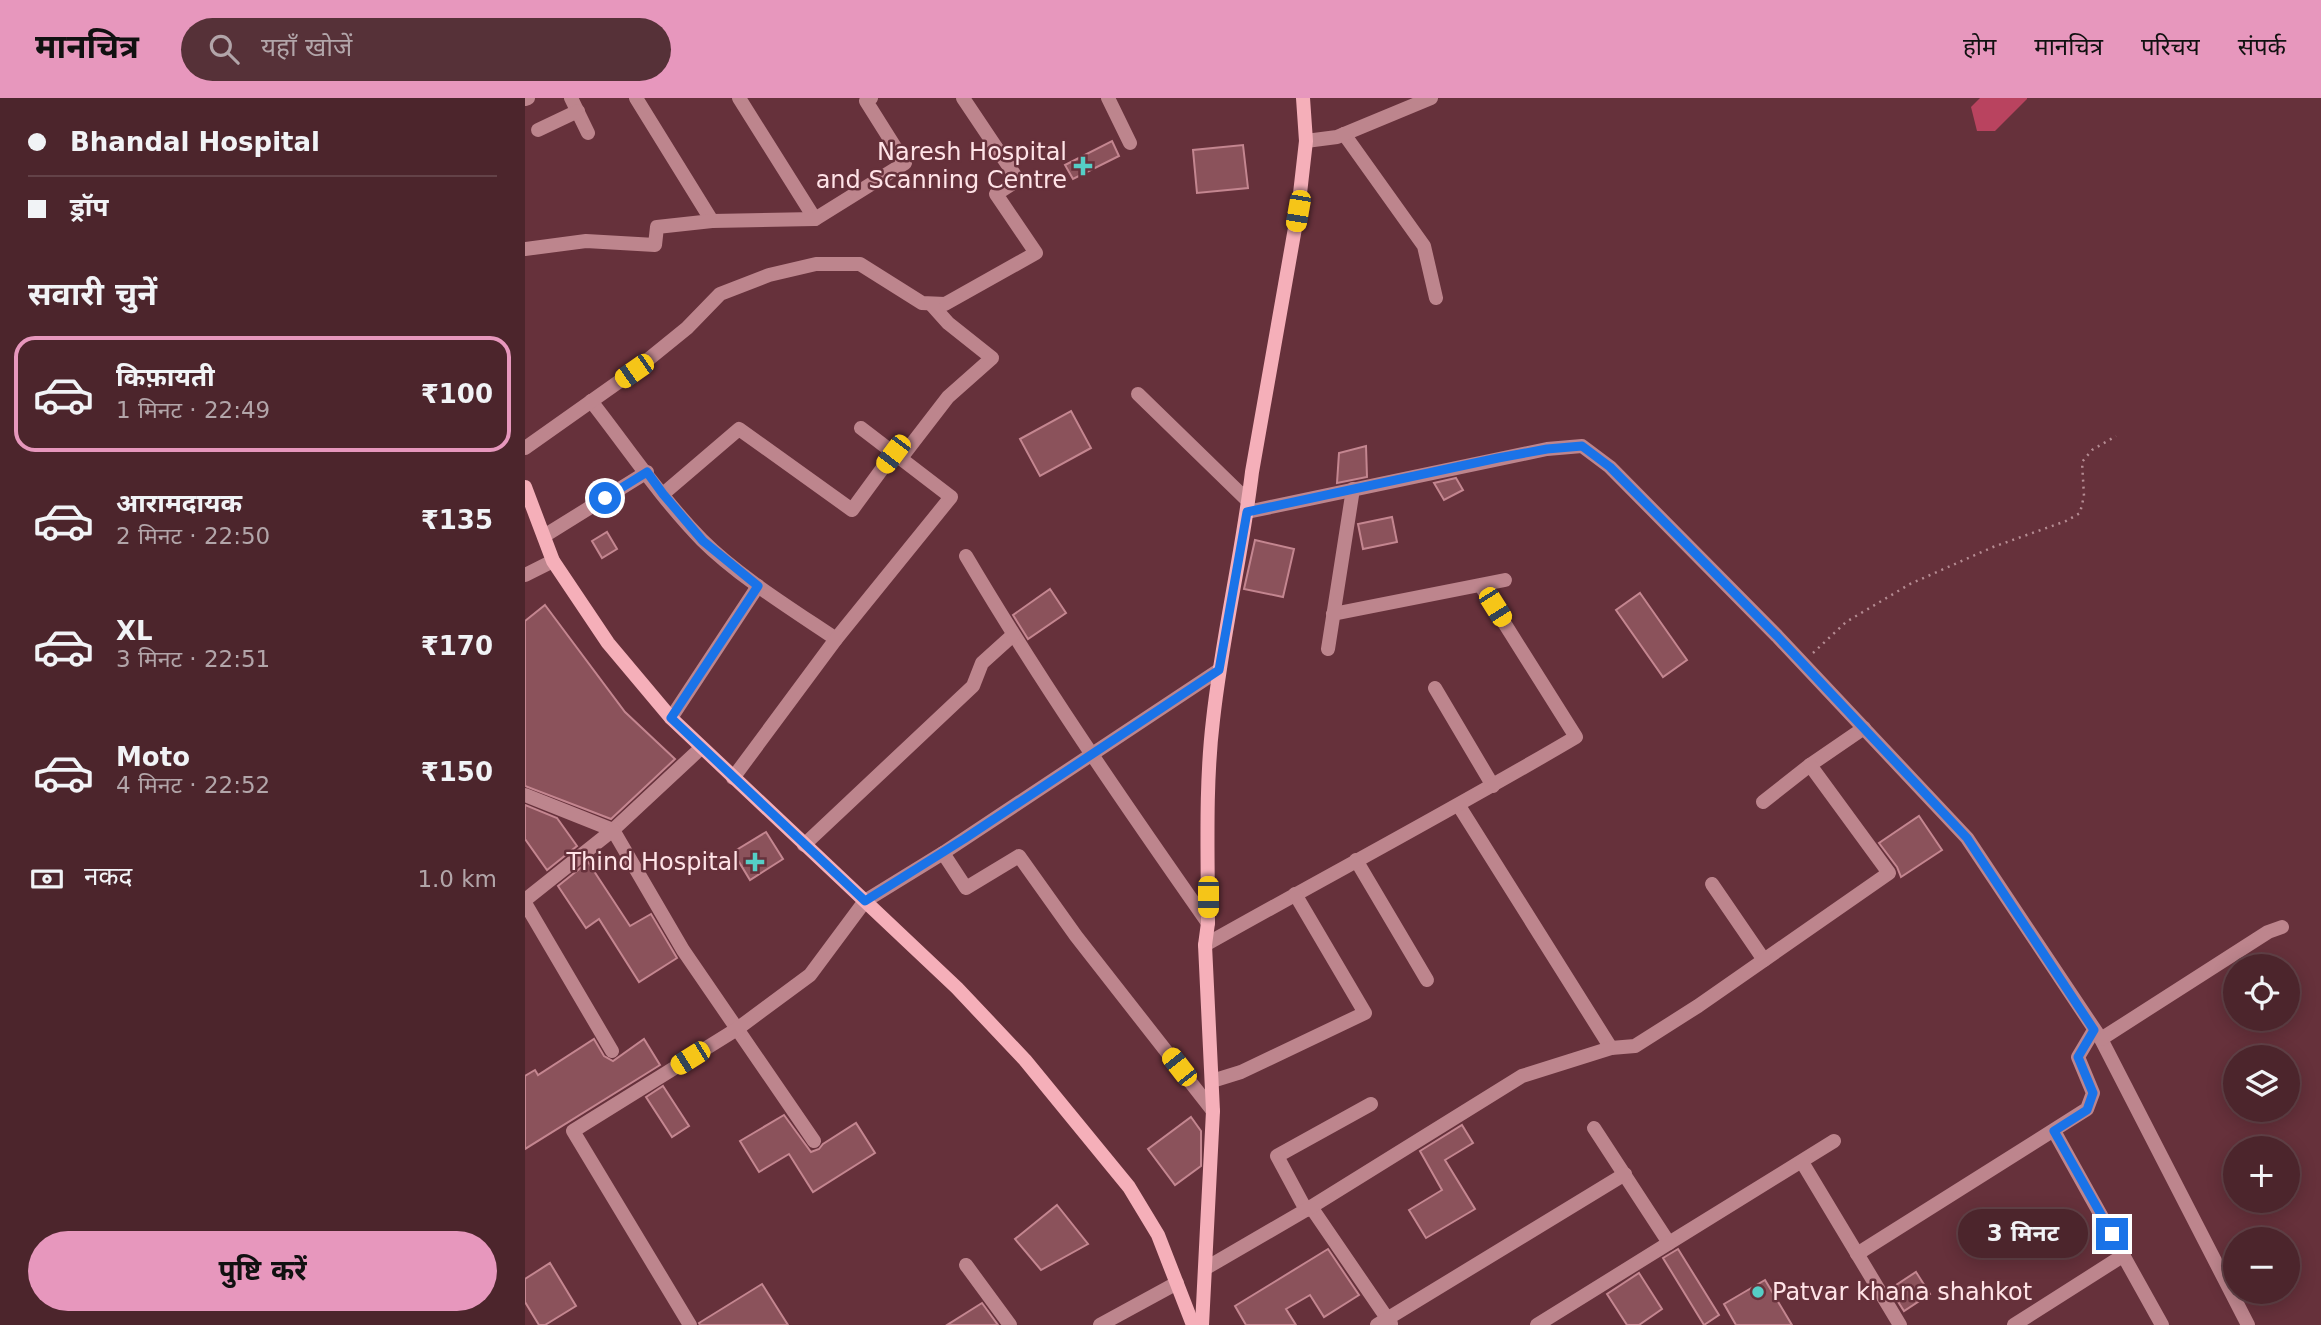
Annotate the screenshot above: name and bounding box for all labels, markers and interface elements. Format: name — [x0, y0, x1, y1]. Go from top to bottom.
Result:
search box — [181, 18, 671, 81]
text: मानचित्र — [35, 27, 139, 66]
icon: search — [205, 30, 243, 68]
text: यहाँ खोजें — [261, 32, 352, 62]
text: होम — [1963, 33, 1996, 61]
text: मानचित्र — [2034, 33, 2103, 61]
text: परिचय — [2141, 33, 2200, 61]
text: संपर्क — [2238, 33, 2286, 61]
text: Bhandal Hospital — [70, 127, 320, 157]
place label: Naresh Hospital and Scanning Centre — [816, 138, 1067, 194]
marker: Naresh Hospital and Scanning Centre — [1073, 156, 1093, 176]
car — [1285, 188, 1312, 234]
text: ड्रॉप — [70, 192, 108, 222]
text: सवारी चुनें — [28, 275, 157, 313]
car — [611, 350, 658, 392]
text: किफ़ायती — [116, 362, 215, 392]
icon: car — [32, 363, 95, 426]
text: ₹100 — [421, 379, 493, 409]
text: 1 मिनट · 22:49 — [116, 397, 270, 423]
car — [872, 431, 915, 477]
route start — [589, 482, 621, 514]
text: आरामदायक — [116, 488, 242, 518]
icon: car — [32, 489, 95, 552]
text: ₹135 — [421, 505, 493, 535]
text: 2 मिनट · 22:50 — [116, 523, 270, 549]
car — [1475, 584, 1516, 630]
icon: car — [32, 615, 95, 678]
text: XL — [116, 616, 153, 646]
text: ₹170 — [421, 631, 493, 661]
text: 3 मिनट · 22:51 — [116, 646, 270, 672]
icon: car — [32, 741, 95, 804]
text: Moto — [116, 742, 190, 772]
text: ₹150 — [421, 757, 493, 787]
text: 4 मिनट · 22:52 — [116, 772, 270, 798]
place label: Thind Hospital — [565, 848, 739, 876]
marker: Thind Hospital — [745, 852, 765, 872]
icon: cash — [28, 860, 66, 898]
text: नकद — [84, 861, 132, 891]
text: 1.0 km — [417, 866, 497, 892]
car — [1198, 876, 1219, 918]
map controls — [2223, 954, 2300, 1304]
button: locate — [2223, 954, 2300, 1031]
car — [667, 1038, 714, 1078]
car — [1158, 1044, 1201, 1090]
button: layers — [2223, 1045, 2300, 1122]
button: + — [2223, 1136, 2300, 1213]
callout: 3 मिनट — [1958, 1210, 2087, 1258]
route end — [2096, 1218, 2128, 1250]
text: 3 मिनट — [1987, 1220, 2059, 1246]
button: − — [2223, 1227, 2300, 1304]
button: पुष्टि करें — [28, 1231, 497, 1311]
place label: Patvar khana shahkot — [1772, 1278, 2032, 1306]
marker: Patvar khana shahkot — [1750, 1284, 1766, 1300]

